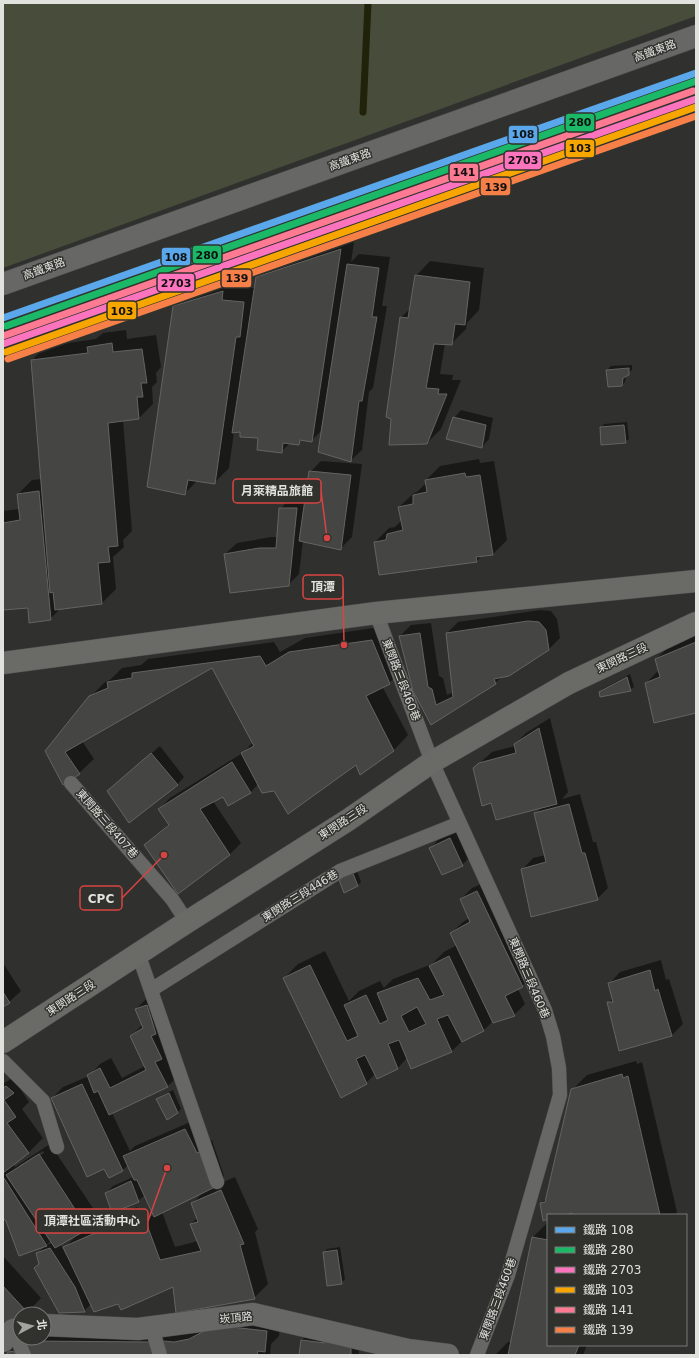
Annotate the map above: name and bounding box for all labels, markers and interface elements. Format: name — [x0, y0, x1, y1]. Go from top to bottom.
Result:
street label: 高鐵東路 — [632, 37, 678, 65]
line badge: 280 — [565, 113, 595, 132]
text: 280 — [569, 116, 592, 129]
line badge: 108 — [508, 125, 538, 144]
text: 108 — [512, 128, 534, 141]
line badge: 103 — [565, 139, 595, 158]
text: 103 — [569, 142, 591, 155]
street label: 高鐵東路 — [327, 146, 373, 174]
line badge: 2703 — [504, 151, 542, 170]
text: 2703 — [508, 154, 538, 167]
line badge: 141 — [449, 163, 479, 182]
text: 141 — [453, 166, 475, 179]
line badge: 139 — [480, 177, 511, 196]
text: 139 — [485, 181, 507, 194]
line badge: 280 — [192, 245, 222, 264]
line badge: 108 — [161, 247, 191, 266]
text: 280 — [196, 249, 219, 262]
text: 108 — [165, 251, 187, 264]
street label: 高鐵東路 — [21, 255, 67, 283]
line badge: 139 — [221, 269, 252, 288]
text: 139 — [226, 272, 248, 285]
line badge: 2703 — [157, 273, 195, 292]
text: 2703 — [161, 277, 191, 290]
line badge: 103 — [107, 301, 137, 320]
text: 103 — [111, 305, 133, 318]
callout: 月萊精品旅館 — [233, 479, 321, 503]
text: 月萊精品旅館 — [241, 484, 313, 498]
callout: 頂潭 — [303, 575, 343, 599]
text: 頂潭 — [311, 580, 335, 594]
street label: 東閔路三段460巷 — [379, 637, 423, 723]
street label: 東閔路三段 — [594, 640, 650, 676]
street label: 東閔路三段407巷 — [74, 787, 140, 861]
street label: 東閔路三段 — [316, 802, 370, 842]
street label: 東閔路三段446巷 — [260, 867, 340, 925]
callout: CPC — [80, 886, 122, 910]
text: CPC — [88, 892, 114, 906]
street label: 東閔路三段460巷 — [506, 935, 552, 1021]
street label: 東閔路三段 — [44, 978, 98, 1018]
callout: 頂潭社區活動中心 — [36, 1209, 148, 1233]
text: 頂潭社區活動中心 — [44, 1214, 140, 1228]
legend — [547, 1214, 687, 1346]
text: 鐵路 108 — [583, 1223, 634, 1237]
text: 鐵路 280 — [583, 1243, 634, 1257]
street label: 東閔路三段460巷 — [477, 1256, 519, 1342]
text: 鐵路 2703 — [583, 1263, 641, 1277]
text: 鐵路 103 — [583, 1283, 634, 1297]
text: 鐵路 141 — [583, 1303, 634, 1317]
north arrow — [12, 1306, 52, 1346]
street label: 崁頂路 — [219, 1310, 253, 1326]
text: 北 — [34, 1319, 49, 1331]
text: 鐵路 139 — [583, 1323, 634, 1337]

